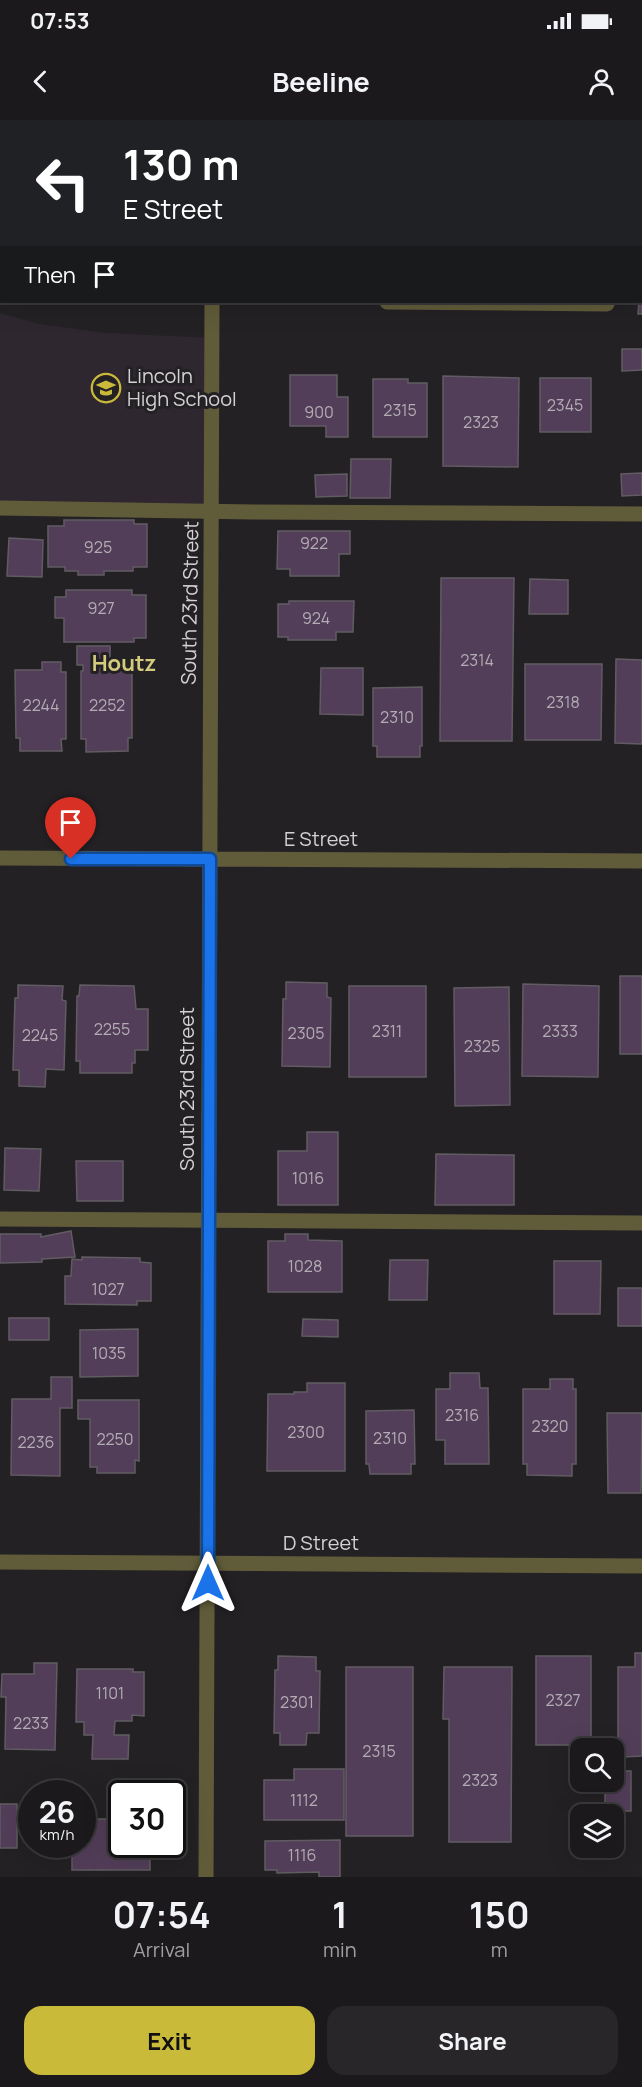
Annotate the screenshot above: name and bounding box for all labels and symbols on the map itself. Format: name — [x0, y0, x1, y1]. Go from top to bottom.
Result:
place label: Lincoln High School — [127, 362, 237, 412]
school or university icon: Lincoln High School — [90, 372, 122, 404]
house number: 2345 — [547, 394, 583, 416]
house number: 2315 — [383, 399, 417, 421]
house number: 900 — [304, 401, 334, 423]
house number: 2323 — [463, 411, 499, 433]
street label: South 23rd Street — [175, 521, 204, 685]
house number: 922 — [300, 532, 328, 554]
house number: 925 — [84, 536, 112, 558]
house number: 927 — [87, 597, 115, 619]
house number: 924 — [302, 607, 330, 629]
district label: Houtz — [92, 648, 156, 678]
house number: 2314 — [460, 649, 494, 671]
house number: 2318 — [546, 691, 580, 713]
house number: 2244 — [23, 694, 59, 716]
house number: 2252 — [89, 694, 125, 716]
house number: 2310 — [380, 706, 414, 728]
pin — [45, 797, 96, 859]
street label: E Street — [284, 825, 358, 852]
street label: South 23rd Street — [173, 1007, 200, 1171]
house number: 2255 — [94, 1018, 130, 1040]
house number: 2311 — [372, 1020, 402, 1042]
house number: 2333 — [542, 1020, 578, 1042]
house number: 2305 — [288, 1022, 324, 1044]
house number: 2245 — [22, 1024, 58, 1046]
house number: 2325 — [464, 1035, 500, 1057]
house number: 1016 — [292, 1167, 324, 1189]
house number: 1028 — [288, 1255, 322, 1277]
house number: 1027 — [91, 1278, 125, 1300]
house number: 1035 — [92, 1342, 126, 1364]
house number: 2316 — [445, 1404, 479, 1426]
house number: 2320 — [532, 1415, 568, 1437]
house number: 2300 — [287, 1421, 325, 1443]
house number: 2310 — [373, 1427, 407, 1449]
house number: 2250 — [96, 1428, 134, 1450]
house number: 2236 — [17, 1431, 55, 1453]
street label: D Street — [283, 1529, 359, 1556]
position arrow — [176, 1551, 240, 1615]
house number: 1101 — [96, 1682, 124, 1704]
house number: 2327 — [545, 1689, 581, 1711]
house number: 2301 — [280, 1691, 314, 1713]
house number: 2233 — [13, 1712, 49, 1734]
house number: 2315 — [362, 1740, 396, 1762]
house number: 2323 — [462, 1769, 498, 1791]
speed limit sign: 30 — [108, 1780, 186, 1858]
house number: 1112 — [290, 1789, 318, 1811]
house number: 1116 — [288, 1844, 316, 1866]

